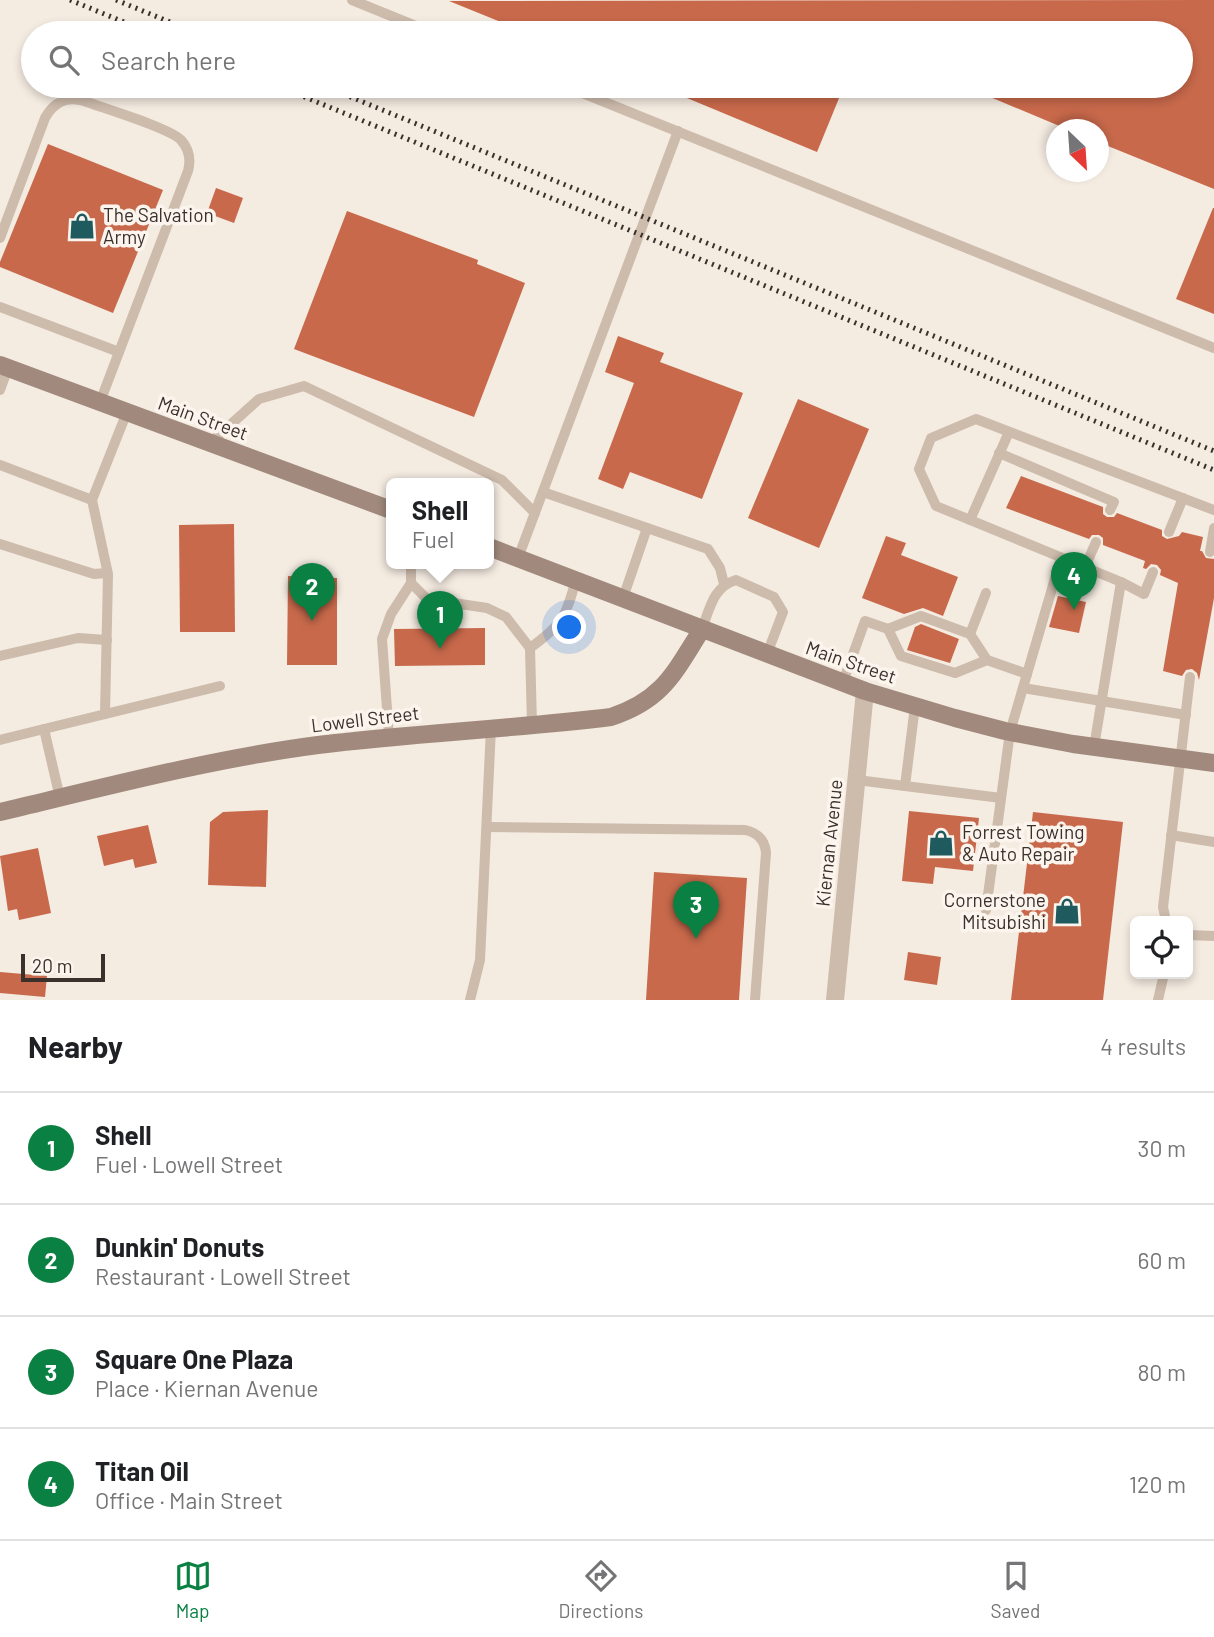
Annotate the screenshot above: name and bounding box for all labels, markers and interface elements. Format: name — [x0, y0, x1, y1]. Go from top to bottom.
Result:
search box — [21, 21, 1193, 98]
icon: search — [45, 41, 83, 79]
text: Search here — [101, 44, 236, 75]
north arrow — [1046, 119, 1109, 182]
place label: The Salvation Army — [103, 203, 214, 248]
shop icon: The Salvation Army — [67, 211, 97, 241]
street label: Main Street — [155, 391, 251, 444]
popup — [386, 478, 494, 569]
text: Shell — [412, 494, 468, 525]
text: Fuel — [412, 525, 454, 553]
pin: 4 — [1051, 552, 1097, 610]
pin: 2 — [289, 563, 335, 621]
pin: 1 — [417, 591, 463, 649]
your location — [552, 610, 586, 644]
street label: Main Street — [803, 635, 899, 688]
street label: Lowell Street — [310, 700, 420, 737]
street label: Kiernan Avenue — [810, 778, 847, 908]
place label: Forrest Towing & Auto Repair — [962, 820, 1084, 865]
shop icon: Forrest Towing & Auto Repair — [926, 828, 956, 858]
pin: 3 — [673, 881, 719, 939]
place label: Cornerstone Mitsubishi — [944, 888, 1046, 933]
shop icon: Cornerstone Mitsubishi — [1052, 896, 1082, 926]
map controls — [1130, 916, 1193, 979]
button: locate — [1130, 916, 1193, 979]
scale bar — [21, 951, 105, 983]
text: 20 m — [32, 954, 72, 977]
text: Nearby — [28, 1028, 123, 1064]
text: 4 results — [1100, 1032, 1186, 1060]
text: Shell — [95, 1119, 152, 1150]
text: 1 — [47, 1134, 55, 1162]
text: 30 m — [1138, 1134, 1186, 1162]
text: Fuel · Lowell Street — [95, 1150, 283, 1178]
text: Dunkin' Donuts — [95, 1231, 264, 1262]
text: 2 — [45, 1246, 57, 1274]
text: 60 m — [1138, 1246, 1186, 1274]
text: Restaurant · Lowell Street — [95, 1262, 351, 1290]
text: Square One Plaza — [95, 1343, 293, 1374]
text: 3 — [45, 1358, 57, 1386]
text: 80 m — [1137, 1358, 1186, 1386]
text: Place · Kiernan Avenue — [95, 1374, 319, 1402]
text: Titan Oil — [95, 1455, 189, 1486]
text: 4 — [44, 1470, 58, 1498]
text: 120 m — [1129, 1470, 1186, 1498]
text: Office · Main Street — [95, 1486, 283, 1514]
tab: Map — [174, 1557, 212, 1622]
tab: Directions — [559, 1557, 644, 1622]
tab: Saved — [991, 1557, 1040, 1622]

